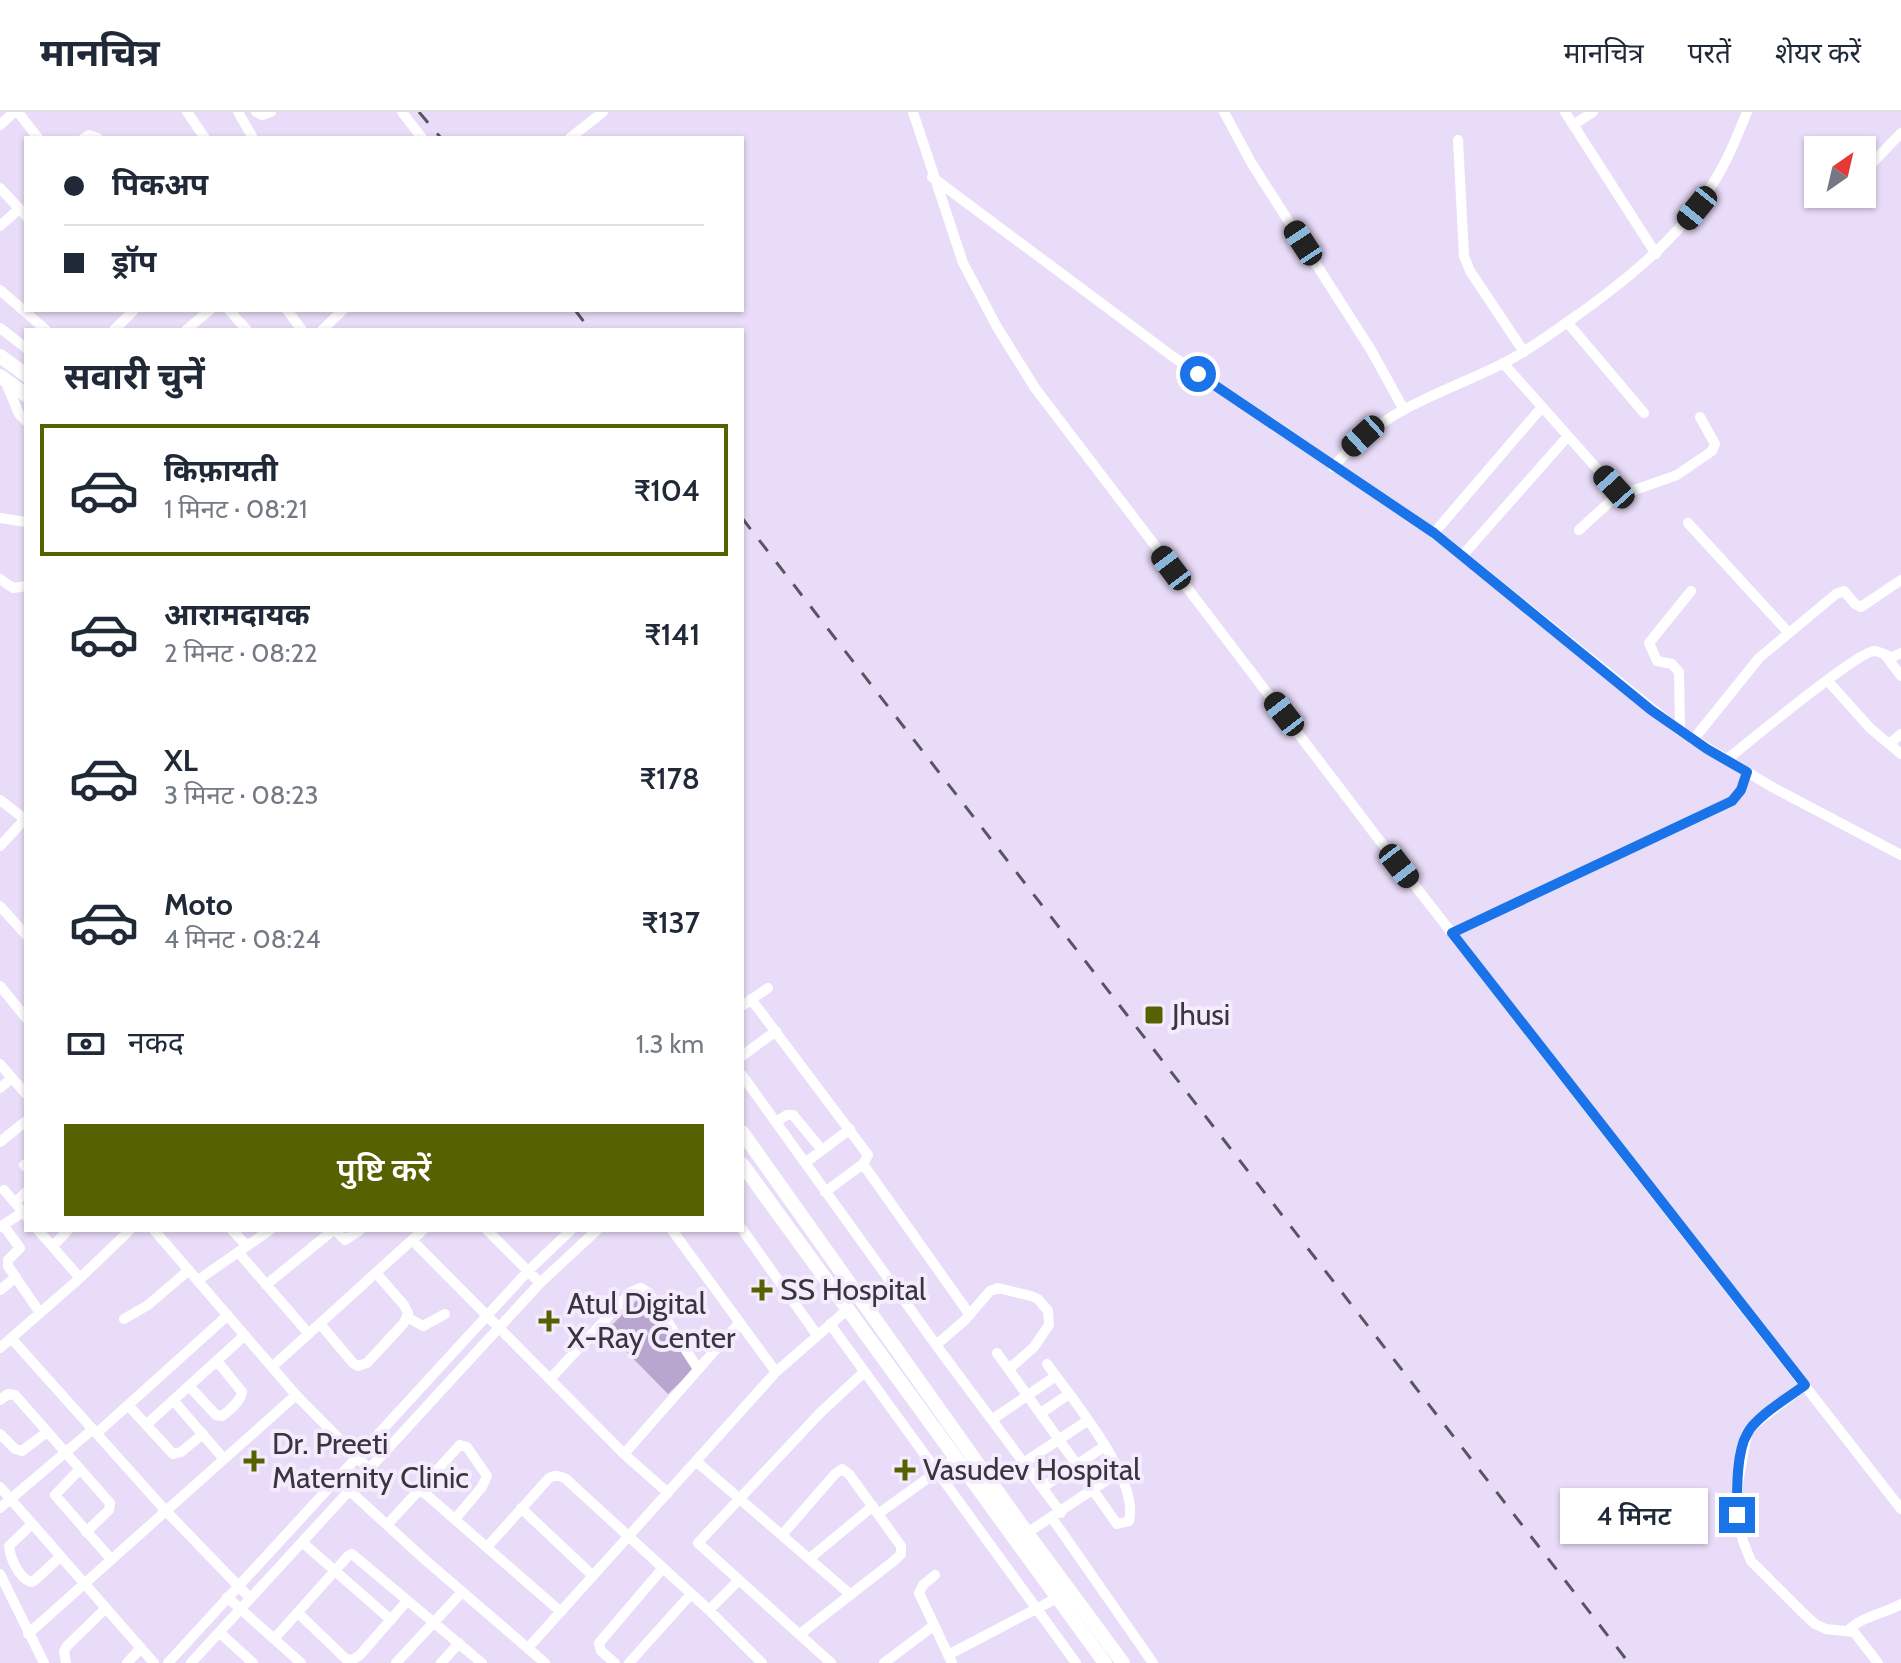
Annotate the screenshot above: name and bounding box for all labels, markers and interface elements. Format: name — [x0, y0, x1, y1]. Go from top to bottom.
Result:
text: मानचित्र — [40, 29, 160, 76]
text: मानचित्र — [1564, 36, 1644, 70]
text: परतें — [1688, 36, 1731, 70]
text: शेयर करें — [1775, 36, 1861, 70]
north arrow — [1804, 136, 1876, 208]
map controls — [1804, 136, 1876, 208]
text: पिकअप — [112, 166, 208, 203]
car — [1673, 182, 1721, 234]
car — [1280, 216, 1326, 270]
text: ड्रॉप — [112, 243, 156, 280]
text: सवारी चुनें — [64, 354, 205, 398]
route start — [1180, 356, 1216, 392]
car — [1337, 411, 1389, 461]
text: किफ़ायती — [164, 452, 278, 489]
icon: car — [68, 454, 140, 526]
car — [1589, 461, 1639, 513]
text: ₹104 — [634, 472, 700, 509]
text: 1 मिनट · 08:21 — [164, 493, 307, 525]
car — [1147, 542, 1195, 594]
text: आरामदायक — [164, 596, 310, 633]
icon: car — [68, 598, 140, 670]
text: ₹141 — [645, 616, 700, 653]
text: 2 मिनट · 08:22 — [164, 637, 318, 669]
car — [1260, 688, 1308, 740]
icon: car — [68, 742, 140, 814]
text: XL — [164, 742, 198, 779]
text: ₹178 — [640, 760, 700, 797]
text: 3 मिनट · 08:23 — [164, 779, 319, 811]
car — [1375, 840, 1423, 892]
icon: car — [68, 886, 140, 958]
text: Moto — [164, 886, 233, 923]
text: ₹137 — [642, 904, 700, 941]
text: 4 मिनट · 08:24 — [164, 923, 321, 955]
place label: Jhusi — [1171, 996, 1230, 1033]
marker: Jhusi — [1143, 1004, 1165, 1026]
icon: cash — [64, 1022, 108, 1066]
text: नकद — [128, 1024, 184, 1061]
text: 1.3 km — [636, 1028, 704, 1060]
button: पुष्टि करें — [64, 1124, 704, 1216]
place label: SS Hospital — [780, 1271, 926, 1308]
marker: SS Hospital — [751, 1279, 773, 1301]
place label: Atul Digital X-Ray Center — [567, 1285, 736, 1356]
marker: Atul Digital X-Ray Center — [538, 1310, 560, 1332]
place label: Dr. Preeti Maternity Clinic — [272, 1425, 469, 1496]
marker: Dr. Preeti Maternity Clinic — [243, 1450, 265, 1472]
place label: Vasudev Hospital — [923, 1451, 1140, 1488]
marker: Vasudev Hospital — [894, 1459, 916, 1481]
callout: 4 मिनट — [1561, 1487, 1709, 1543]
route end — [1719, 1497, 1755, 1533]
text: 4 मिनट — [1597, 1500, 1671, 1532]

